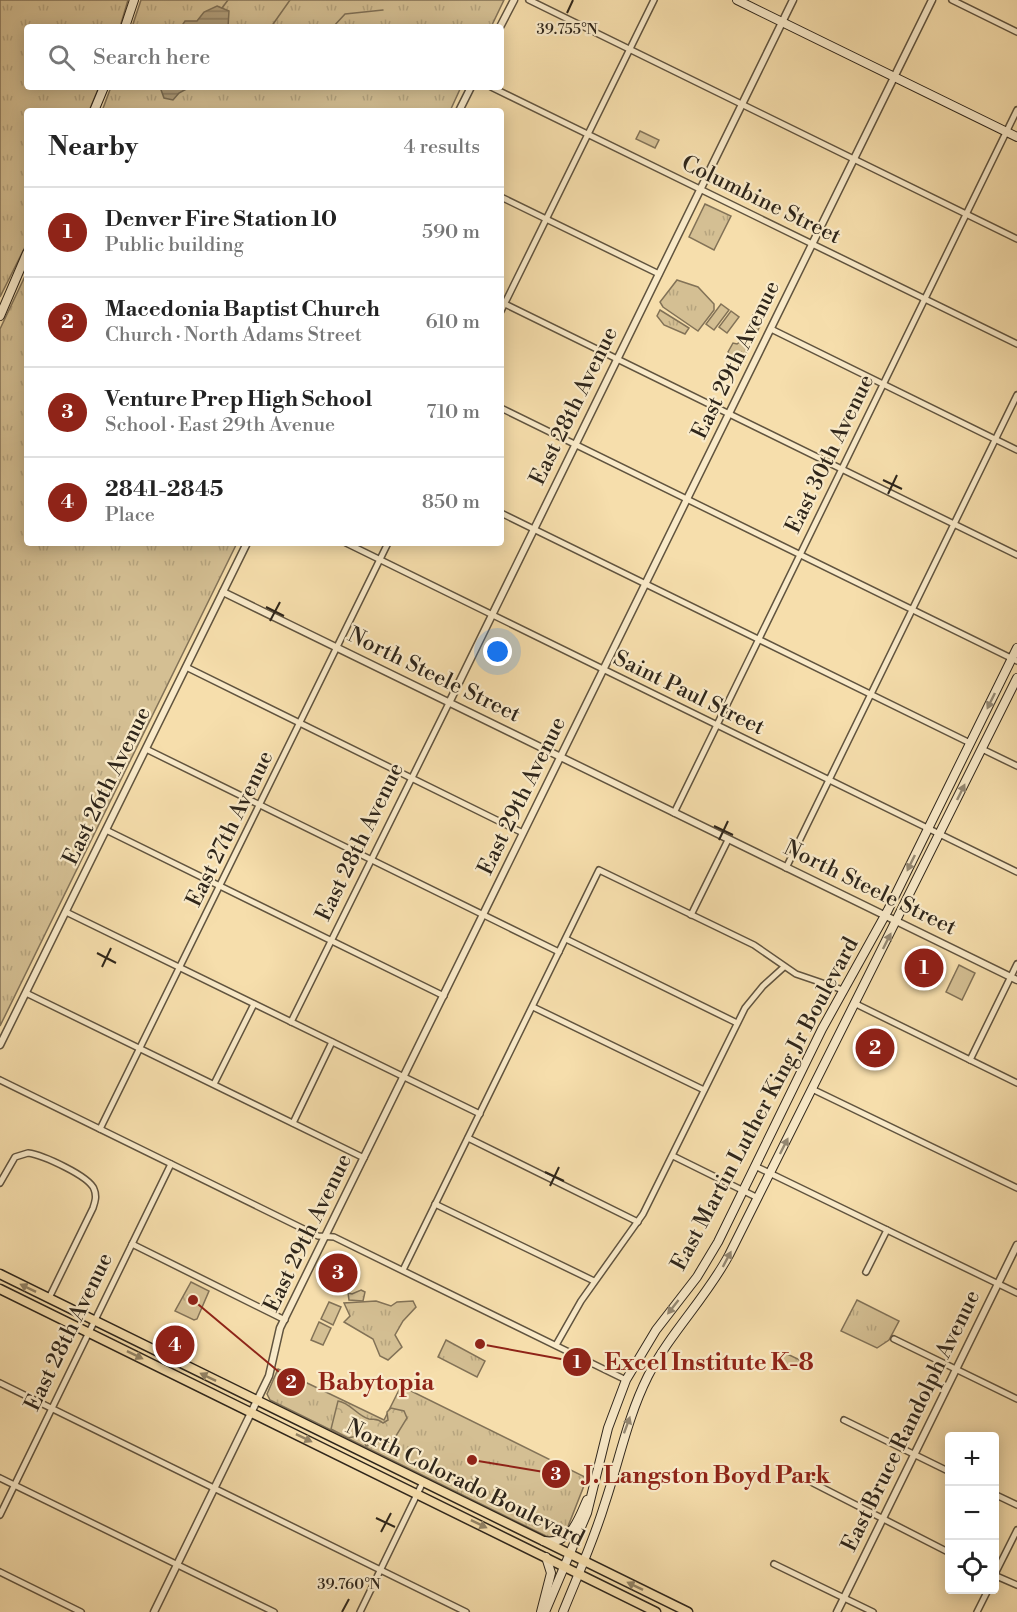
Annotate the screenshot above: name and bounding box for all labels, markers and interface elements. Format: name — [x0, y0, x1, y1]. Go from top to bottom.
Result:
text: 39.755°N — [536, 20, 598, 39]
search box — [24, 24, 504, 90]
icon: search — [45, 41, 78, 74]
text: Search here — [93, 44, 210, 71]
text: Nearby — [48, 131, 138, 163]
text: 4 results — [403, 135, 480, 160]
street label: Columbine Street — [677, 150, 845, 250]
text: Denver Fire Station 10 — [105, 206, 337, 233]
text: 1 — [63, 220, 72, 245]
text: 590 m — [422, 220, 480, 245]
text: Public building — [105, 233, 244, 258]
street label: East 29th Avenue — [686, 277, 786, 443]
text: Macedonia Baptist Church — [105, 296, 380, 323]
text: 2 — [61, 310, 74, 335]
text: 610 m — [426, 310, 480, 335]
street label: East 28th Avenue — [524, 322, 624, 490]
text: Church · North Adams Street — [105, 323, 362, 348]
street label: East 30th Avenue — [780, 370, 880, 538]
text: Venture Prep High School — [105, 386, 372, 413]
text: 3 — [61, 400, 74, 425]
text: 710 m — [426, 400, 480, 425]
text: School · East 29th Avenue — [105, 413, 335, 438]
text: 2841-2845 — [105, 476, 223, 503]
text: 4 — [61, 490, 74, 515]
text: 850 m — [422, 490, 480, 515]
text: Place — [105, 503, 155, 528]
street label: North Steele Street — [343, 622, 525, 729]
your location — [483, 637, 512, 666]
street label: Saint Paul Street — [609, 645, 769, 741]
one-way arrow — [986, 692, 996, 709]
street label: East 26th Avenue — [57, 703, 157, 869]
street label: East 29th Avenue — [472, 713, 572, 879]
street label: East 27th Avenue — [181, 747, 279, 911]
street label: East 28th Avenue — [310, 758, 410, 926]
one-way arrow — [957, 783, 966, 800]
street label: North Steele Street — [779, 835, 961, 942]
one-way arrow — [907, 854, 916, 871]
street label: East Martin Luther King Jr Boulevard — [665, 932, 865, 1275]
one-way arrow — [882, 932, 892, 949]
pin: 1 — [904, 946, 944, 990]
pin: 2 — [856, 1026, 894, 1070]
one-way arrow — [779, 1137, 788, 1154]
street label: East 29th Avenue — [258, 1150, 358, 1316]
street label: East 28th Avenue — [19, 1248, 119, 1416]
pin: 3 — [318, 1250, 358, 1296]
one-way arrow — [722, 1250, 732, 1267]
one-way arrow — [19, 1284, 37, 1294]
street label: East Bruce Randolph Avenue — [836, 1286, 986, 1556]
one-way arrow — [667, 1299, 680, 1315]
pin: 4 — [156, 1322, 195, 1368]
callout: Excel Institute K-8 — [562, 1341, 826, 1383]
text: Excel Institute K-8 — [604, 1348, 814, 1378]
one-way arrow — [126, 1351, 143, 1360]
text: 1 — [573, 1351, 582, 1374]
callout: Babytopia — [276, 1361, 446, 1403]
text: Babytopia — [318, 1368, 435, 1398]
text: 2 — [285, 1371, 297, 1394]
one-way arrow — [199, 1372, 217, 1382]
street label: North Colorado Boulevard — [341, 1413, 589, 1553]
one-way arrow — [623, 1416, 633, 1434]
map controls — [945, 1432, 999, 1594]
button: + — [945, 1432, 999, 1486]
one-way arrow — [295, 1433, 312, 1443]
callout: J. Langston Boyd Park — [541, 1453, 842, 1495]
text: J. Langston Boyd Park — [581, 1461, 832, 1491]
text: 3 — [551, 1463, 562, 1486]
button: − — [945, 1486, 999, 1540]
one-way arrow — [470, 1519, 487, 1529]
button: locate — [945, 1540, 999, 1594]
text: 39.760°N — [317, 1575, 381, 1594]
one-way arrow — [626, 1582, 644, 1592]

